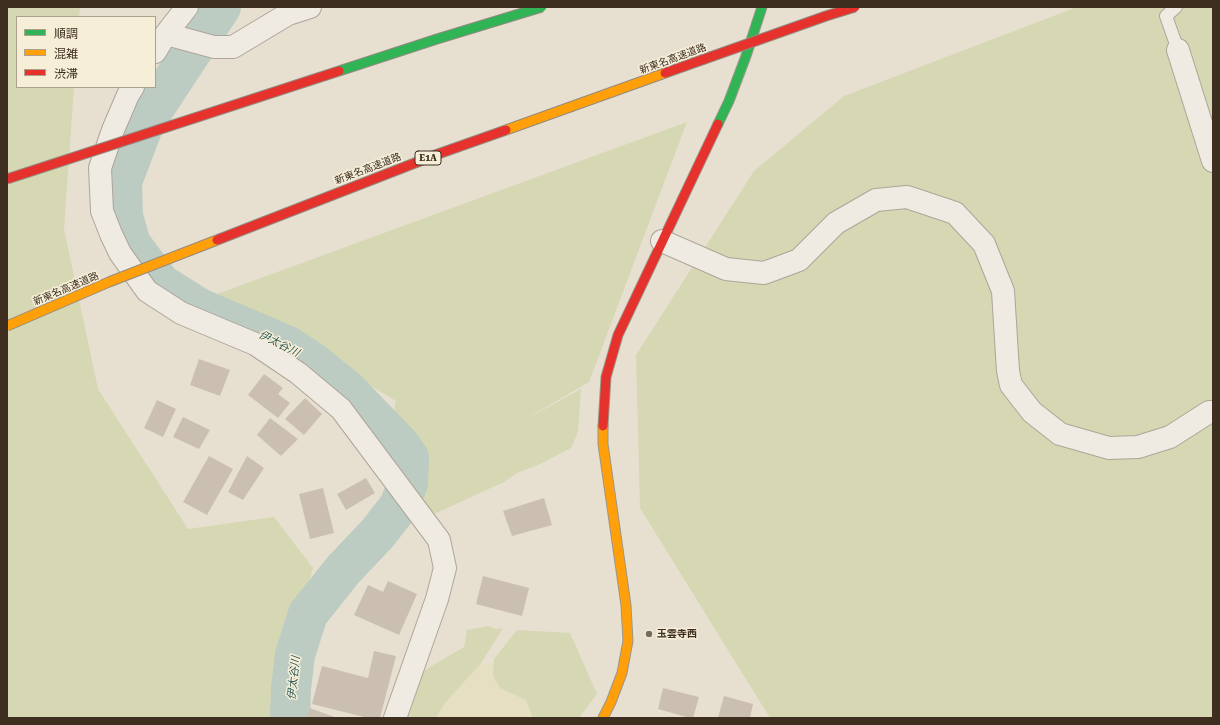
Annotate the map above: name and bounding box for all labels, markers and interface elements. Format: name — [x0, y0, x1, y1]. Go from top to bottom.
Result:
legend — [16, 16, 156, 88]
text: 順調 — [54, 27, 78, 41]
street label: 新東名高速道路 — [638, 41, 708, 77]
text: 混雑 — [54, 47, 78, 61]
text: 渋滞 — [54, 67, 78, 81]
street label: 新東名高速道路 — [333, 151, 403, 187]
road number: E1A — [415, 151, 441, 165]
street label: 新東名高速道路 — [31, 270, 101, 308]
water label: 伊太谷川 — [256, 328, 302, 360]
place label: 玉雲寺西 — [657, 628, 697, 640]
marker: 玉雲寺西 — [644, 629, 654, 639]
water label: 伊太谷川 — [285, 655, 303, 701]

